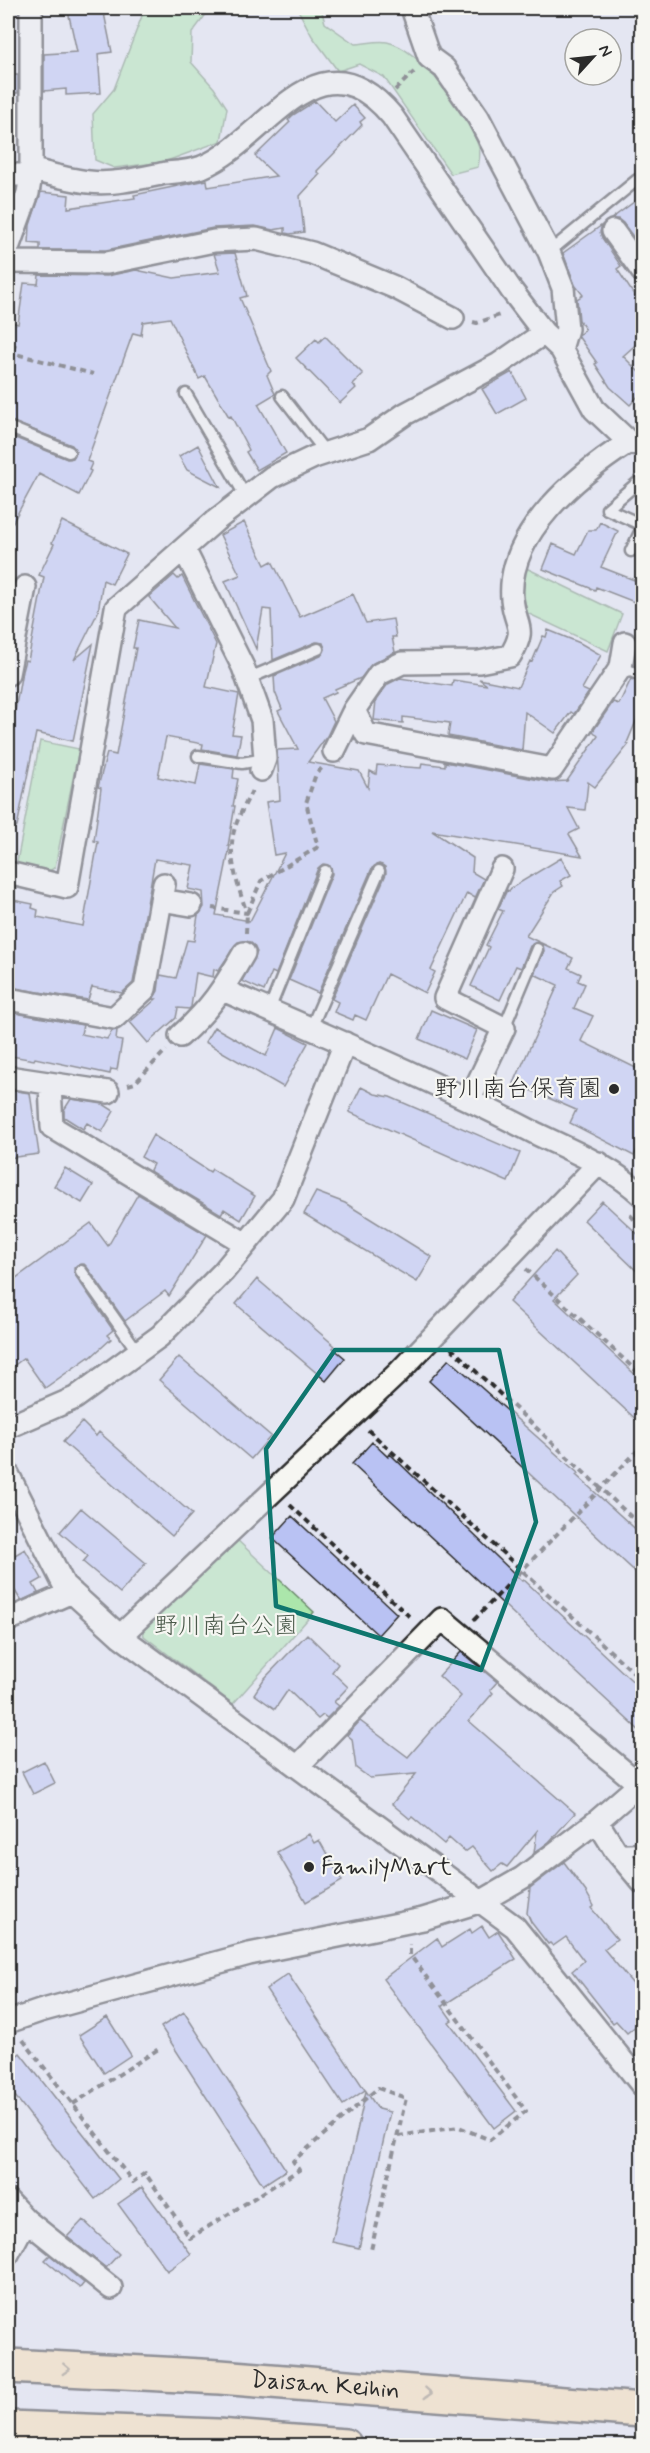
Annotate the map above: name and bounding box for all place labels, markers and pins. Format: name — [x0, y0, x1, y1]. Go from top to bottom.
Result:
place label: 野川南台保育園 — [434, 1074, 602, 1105]
marker: 野川南台保育園 — [607, 1082, 621, 1096]
place label: FamilyMart — [321, 1852, 452, 1883]
marker: FamilyMart — [302, 1860, 316, 1874]

